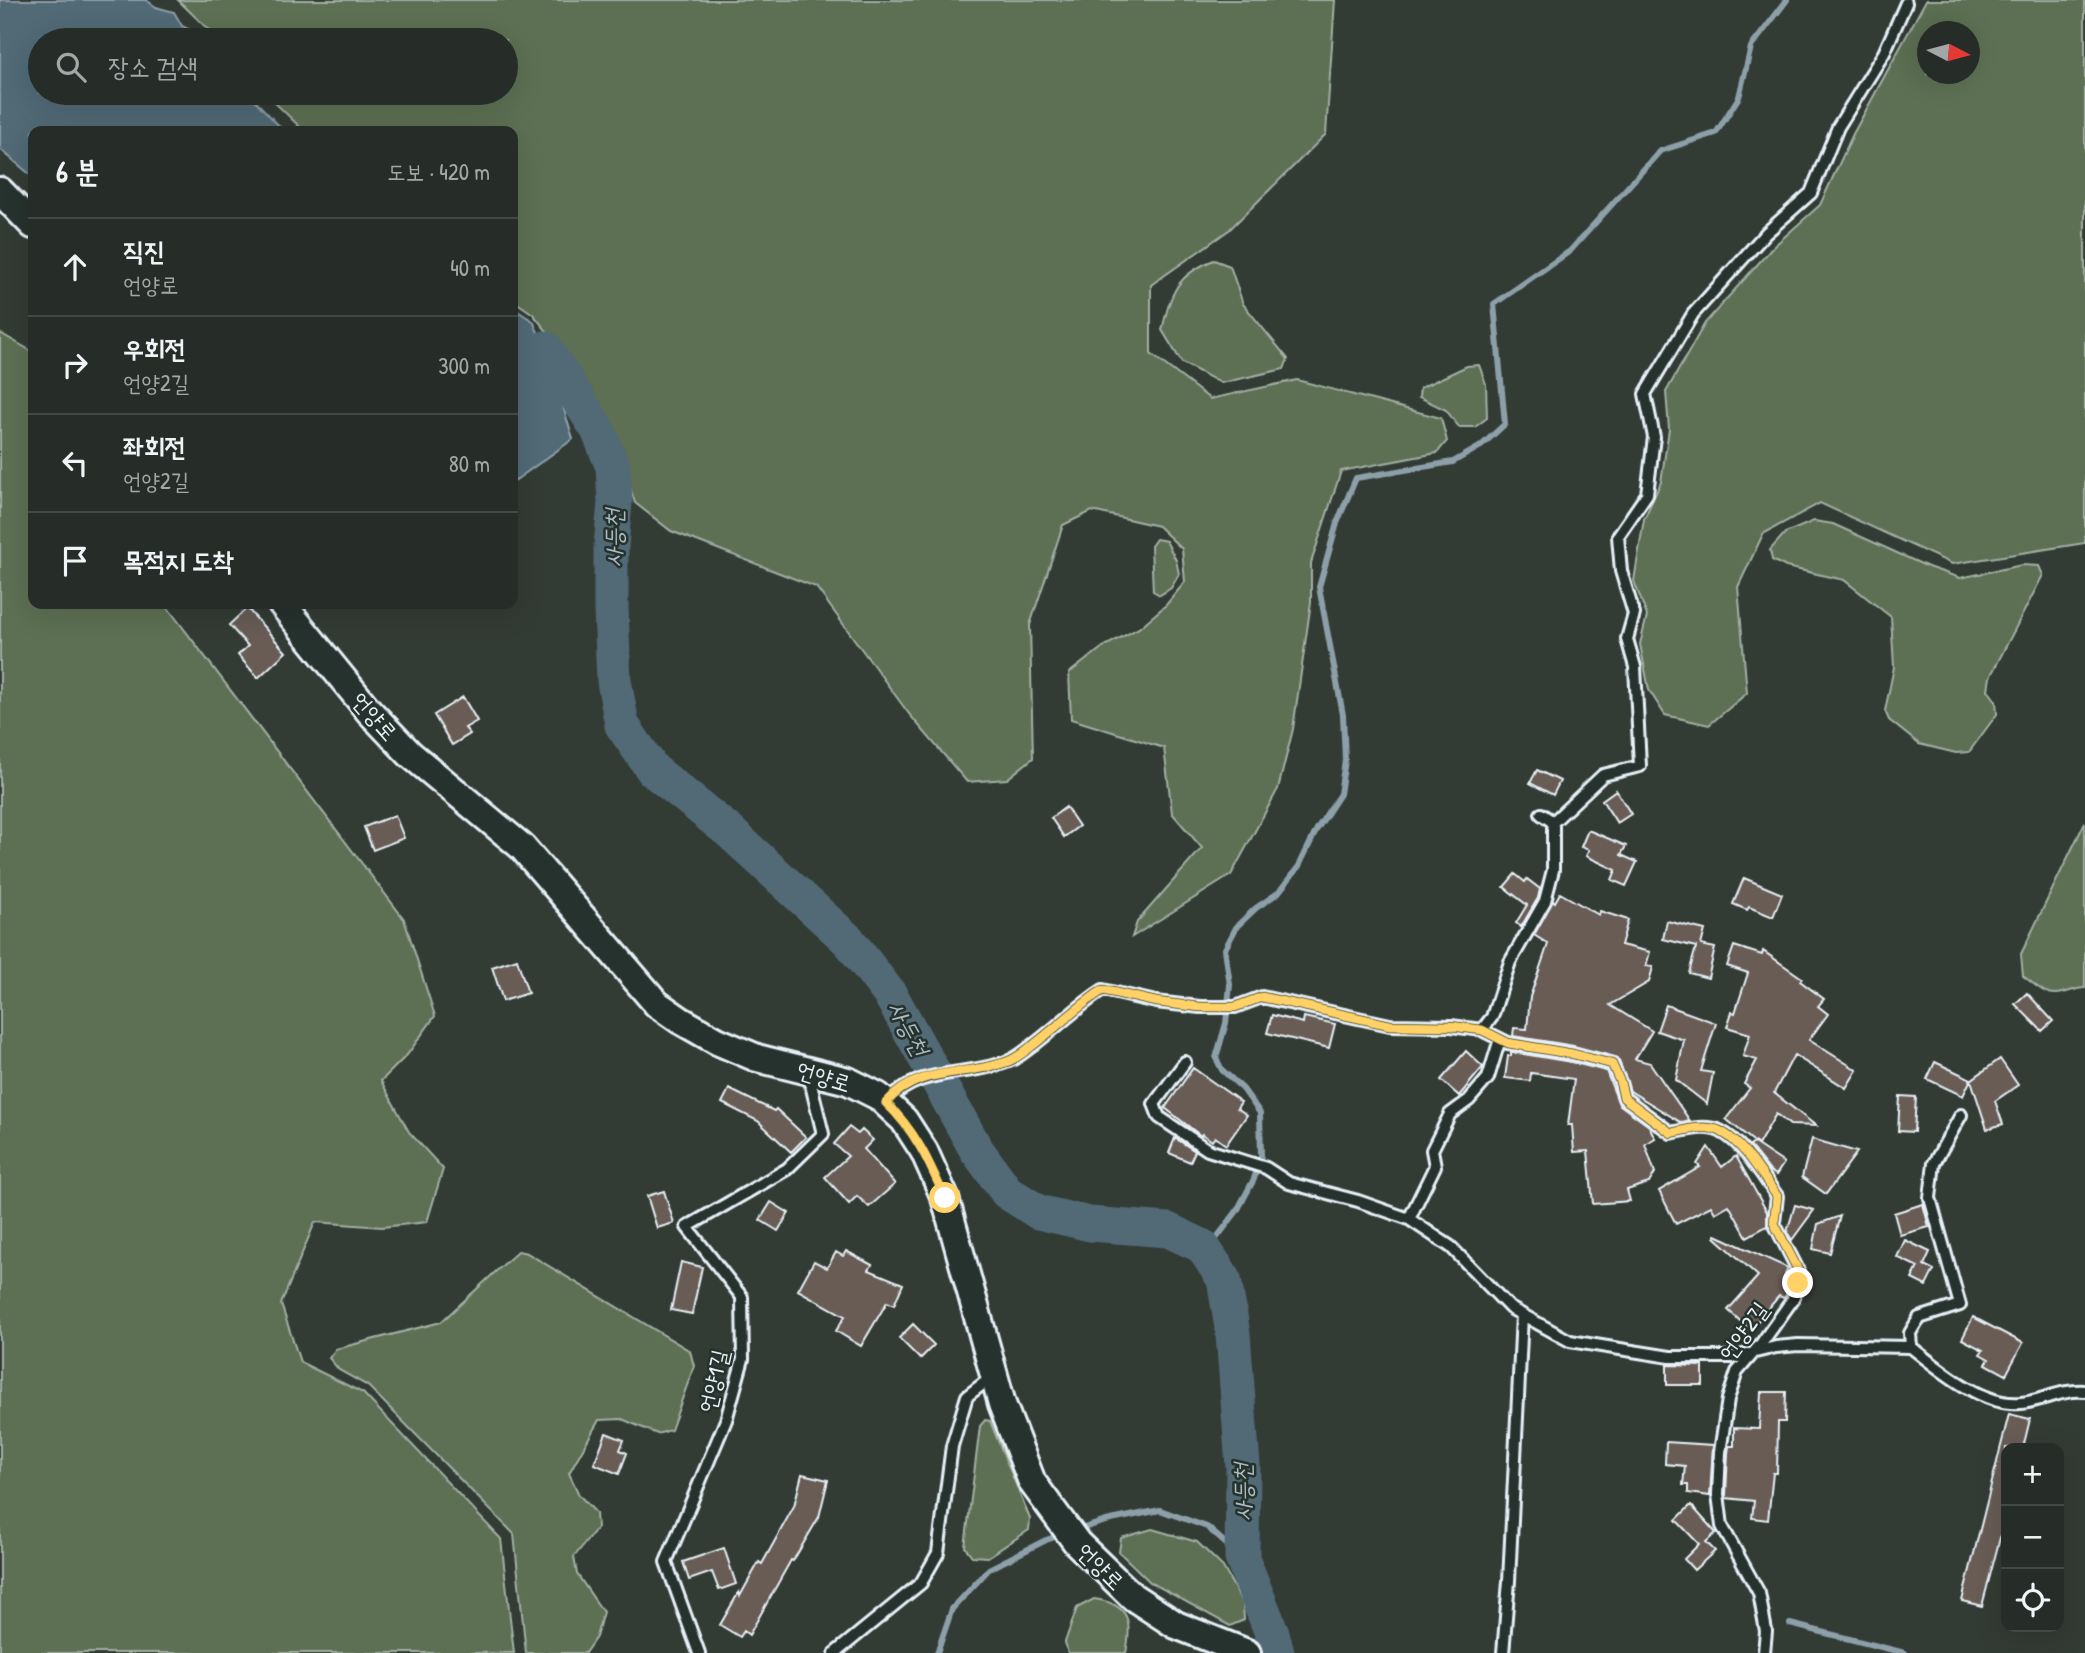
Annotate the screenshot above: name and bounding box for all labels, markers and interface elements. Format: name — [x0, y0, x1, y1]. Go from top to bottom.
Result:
north arrow — [1917, 21, 1980, 84]
search box — [28, 28, 518, 105]
icon: search — [52, 48, 90, 86]
text: 장소 검색 — [108, 49, 198, 84]
text: 6 분 — [56, 151, 99, 191]
text: 도보 · 420 m — [387, 156, 490, 187]
text: 직진 — [123, 233, 165, 268]
icon: ahead — [56, 248, 94, 286]
text: 40 m — [450, 252, 490, 283]
text: 언양로 — [123, 269, 179, 300]
text: 우회전 — [123, 331, 186, 366]
icon: right — [56, 346, 94, 384]
text: 300 m — [438, 350, 490, 381]
text: 언양2길 — [123, 367, 189, 398]
text: 좌회전 — [123, 429, 186, 464]
icon: left — [56, 444, 94, 482]
text: 80 m — [449, 448, 490, 479]
text: 언양2길 — [123, 465, 189, 496]
water label: 사등천 — [597, 506, 629, 567]
icon: arrive — [56, 542, 94, 580]
text: 목적지 도착 — [123, 543, 234, 578]
street label: 언양로 — [345, 685, 405, 747]
water label: 사등천 — [881, 995, 938, 1063]
street label: 언양로 — [793, 1053, 855, 1099]
route start — [929, 1182, 960, 1213]
route end — [1782, 1267, 1813, 1298]
street label: 언양2길 — [1711, 1295, 1775, 1367]
street label: 언양1길 — [691, 1346, 735, 1416]
map controls — [2001, 1443, 2064, 1632]
button: + — [2001, 1443, 2064, 1506]
water label: 사등천 — [1225, 1460, 1259, 1521]
button: − — [2001, 1506, 2064, 1569]
street label: 언양로 — [1070, 1535, 1132, 1597]
button: locate — [2001, 1569, 2064, 1632]

